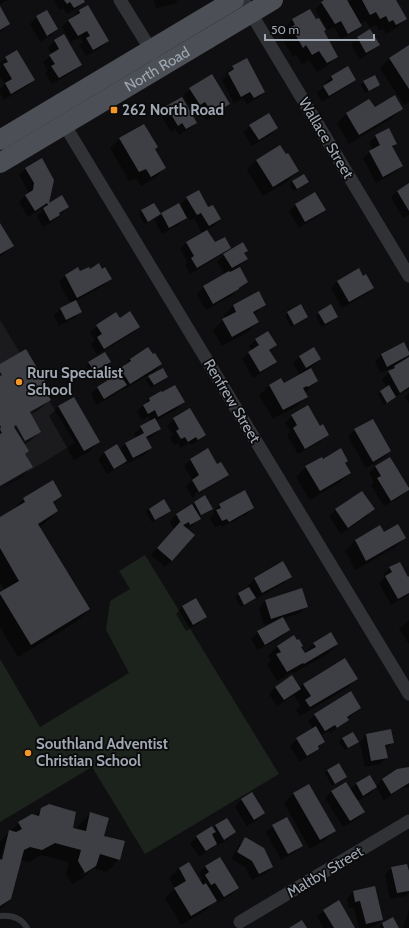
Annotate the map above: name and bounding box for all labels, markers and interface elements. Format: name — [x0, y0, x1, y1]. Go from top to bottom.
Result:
scale bar — [265, 16, 374, 42]
text: 50 m — [271, 22, 299, 37]
street label: North Road — [121, 43, 193, 95]
street label: Wallace Street — [295, 94, 357, 182]
place label: 262 North Road — [122, 101, 224, 119]
marker: 262 North Road — [109, 105, 119, 115]
street label: Renfrew Street — [200, 356, 264, 446]
place label: Ruru Specialist School — [27, 364, 123, 399]
marker: Ruru Specialist School — [14, 377, 24, 387]
place label: Southland Adventist Christian School — [36, 735, 168, 770]
marker: Southland Adventist Christian School — [23, 748, 33, 758]
street label: Maltby Street — [284, 842, 366, 902]

